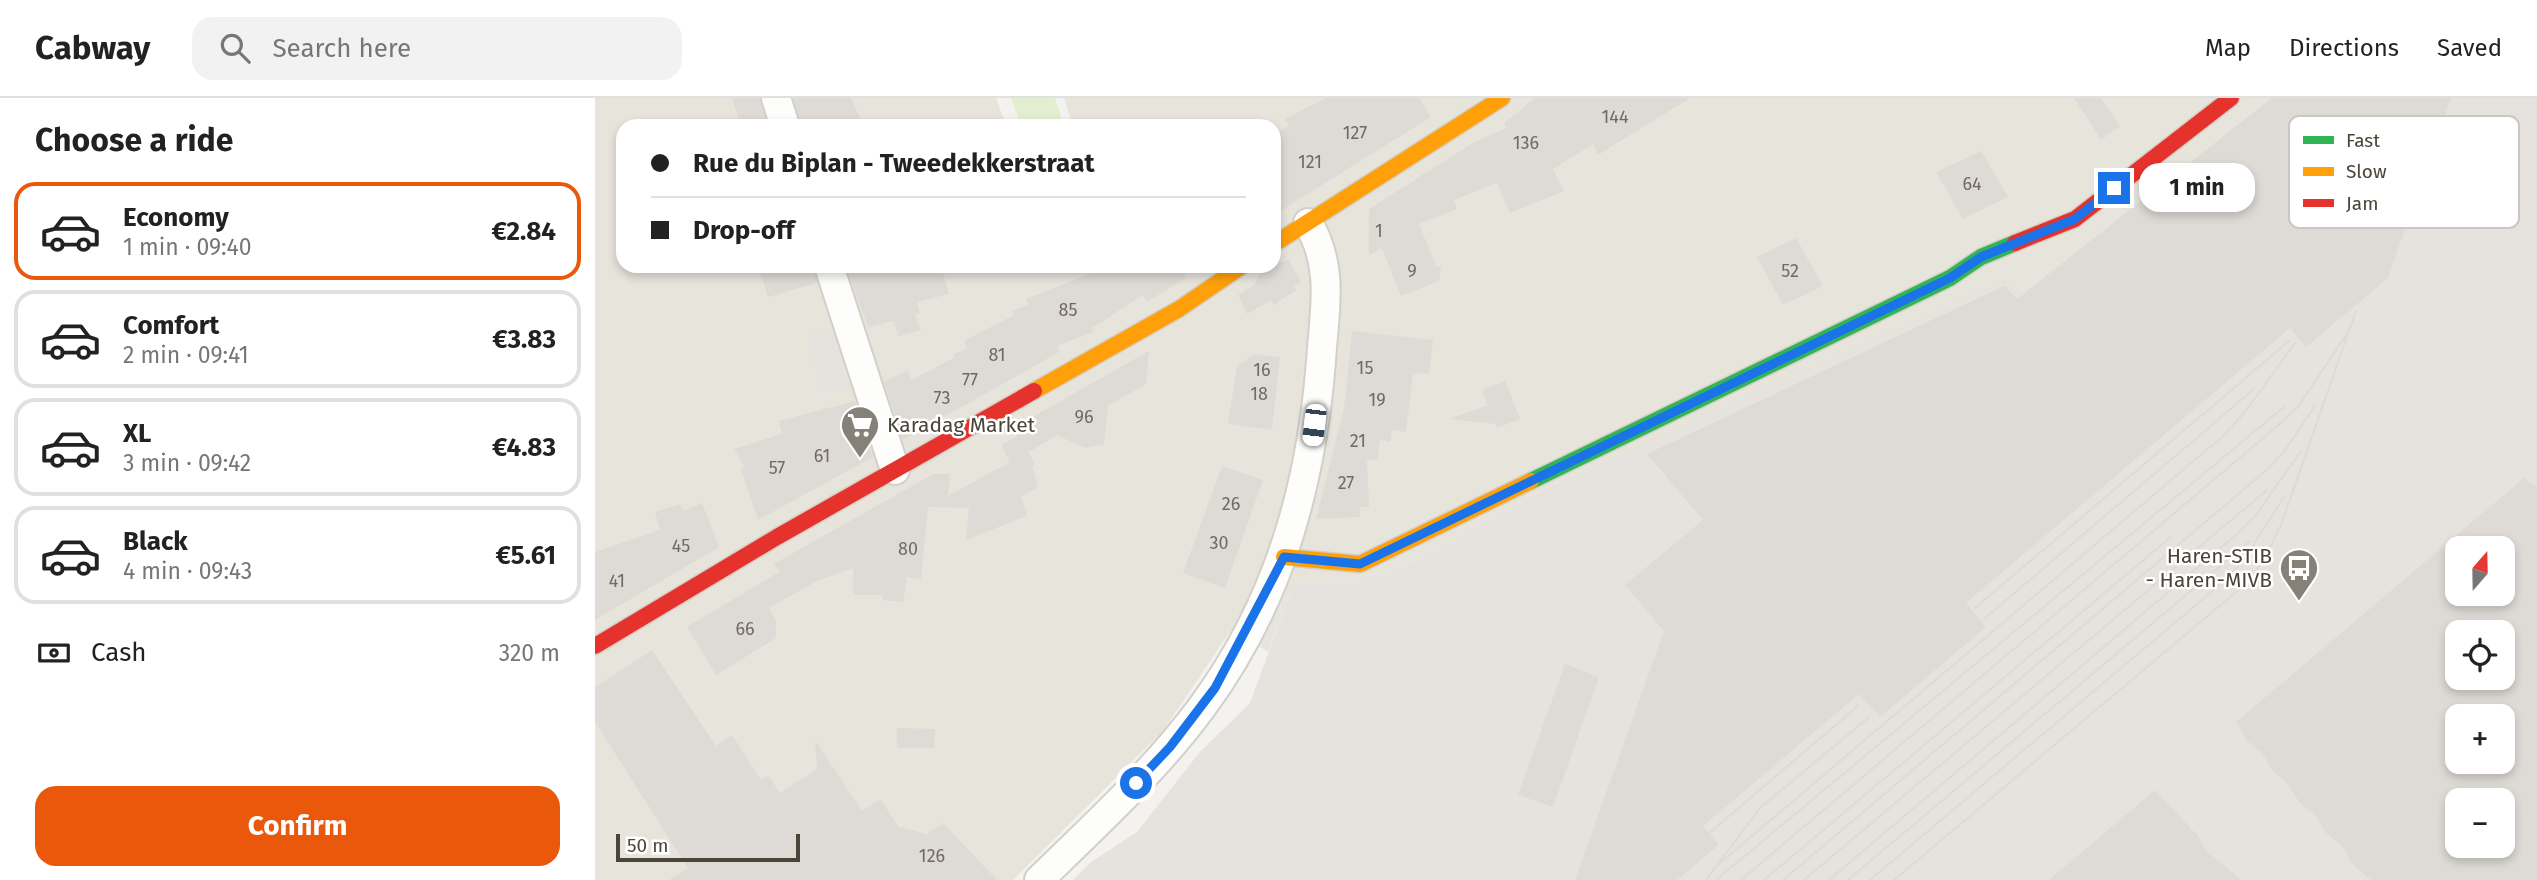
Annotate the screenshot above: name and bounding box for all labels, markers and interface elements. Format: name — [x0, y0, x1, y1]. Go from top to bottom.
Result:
search box — [192, 17, 682, 80]
text: Cabway — [35, 28, 150, 68]
icon: search — [216, 29, 254, 67]
text: Search here — [272, 33, 411, 64]
text: Map — [2205, 34, 2251, 62]
text: Directions — [2289, 34, 2399, 62]
text: Saved — [2437, 34, 2502, 62]
house number: 144 — [1602, 106, 1629, 128]
legend — [2289, 116, 2519, 228]
text: Choose a ride — [35, 121, 233, 159]
house number: 127 — [1343, 122, 1367, 144]
text: Fast — [2346, 129, 2380, 152]
house number: 136 — [1513, 132, 1539, 154]
text: Rue du Biplan - Tweedekkerstraat — [693, 148, 1094, 179]
house number: 121 — [1298, 151, 1322, 173]
text: Slow — [2346, 160, 2387, 183]
callout: 1 min — [2139, 164, 2254, 212]
route end — [2098, 172, 2130, 204]
house number: 64 — [1962, 173, 1982, 195]
text: 1 min — [2169, 173, 2225, 201]
text: Jam — [2346, 192, 2378, 215]
icon: car — [39, 200, 102, 263]
text: Economy — [123, 202, 229, 233]
text: Drop-off — [693, 215, 795, 246]
text: €2.84 — [491, 216, 556, 247]
house number: 1 — [1375, 220, 1383, 242]
text: 1 min · 09:40 — [123, 233, 252, 261]
house number: 9 — [1407, 260, 1417, 282]
house number: 52 — [1781, 260, 1799, 282]
house number: 85 — [1059, 299, 1077, 321]
icon: car — [39, 308, 102, 371]
text: Comfort — [123, 310, 219, 341]
text: €3.83 — [492, 324, 556, 355]
text: 2 min · 09:41 — [123, 341, 249, 369]
house number: 81 — [988, 344, 1006, 366]
house number: 15 — [1357, 357, 1373, 379]
house number: 16 — [1253, 359, 1271, 381]
house number: 77 — [962, 369, 978, 391]
house number: 18 — [1250, 383, 1268, 405]
house number: 73 — [934, 387, 950, 409]
house number: 19 — [1368, 389, 1386, 411]
car — [1302, 403, 1327, 447]
supermarket icon: Karadag Market — [839, 404, 881, 459]
house number: 96 — [1074, 406, 1094, 428]
place label: Karadag Market — [887, 412, 1036, 438]
icon: car — [39, 416, 102, 479]
text: XL — [123, 418, 151, 449]
house number: 21 — [1350, 430, 1366, 452]
text: €4.83 — [492, 432, 556, 463]
house number: 61 — [814, 445, 830, 467]
text: 3 min · 09:42 — [123, 449, 251, 477]
house number: 57 — [769, 457, 785, 479]
house number: 27 — [1338, 472, 1354, 494]
house number: 26 — [1222, 493, 1240, 515]
icon: car — [39, 524, 102, 587]
text: Black — [123, 526, 188, 557]
house number: 30 — [1209, 532, 1229, 554]
house number: 45 — [672, 535, 690, 557]
north arrow — [2445, 536, 2515, 606]
map controls — [2445, 536, 2515, 858]
house number: 80 — [898, 538, 918, 560]
text: €5.61 — [495, 540, 556, 571]
place label: Haren-STIB - Haren-MIVB — [2146, 543, 2272, 593]
bus stop icon: Haren-STIB - Haren-MIVB — [2278, 547, 2320, 602]
text: 4 min · 09:43 — [123, 557, 252, 585]
house number: 41 — [609, 570, 625, 592]
house number: 66 — [735, 618, 755, 640]
button: locate — [2445, 620, 2515, 690]
icon: cash — [35, 634, 73, 672]
text: Cash — [91, 637, 147, 668]
text: 320 m — [499, 639, 560, 667]
button: + — [2445, 704, 2515, 774]
route start — [1120, 767, 1152, 799]
button: Confirm — [35, 786, 560, 866]
button: − — [2445, 788, 2515, 858]
scale bar — [616, 831, 800, 863]
text: 50 m — [627, 834, 668, 857]
house number: 126 — [919, 845, 945, 867]

